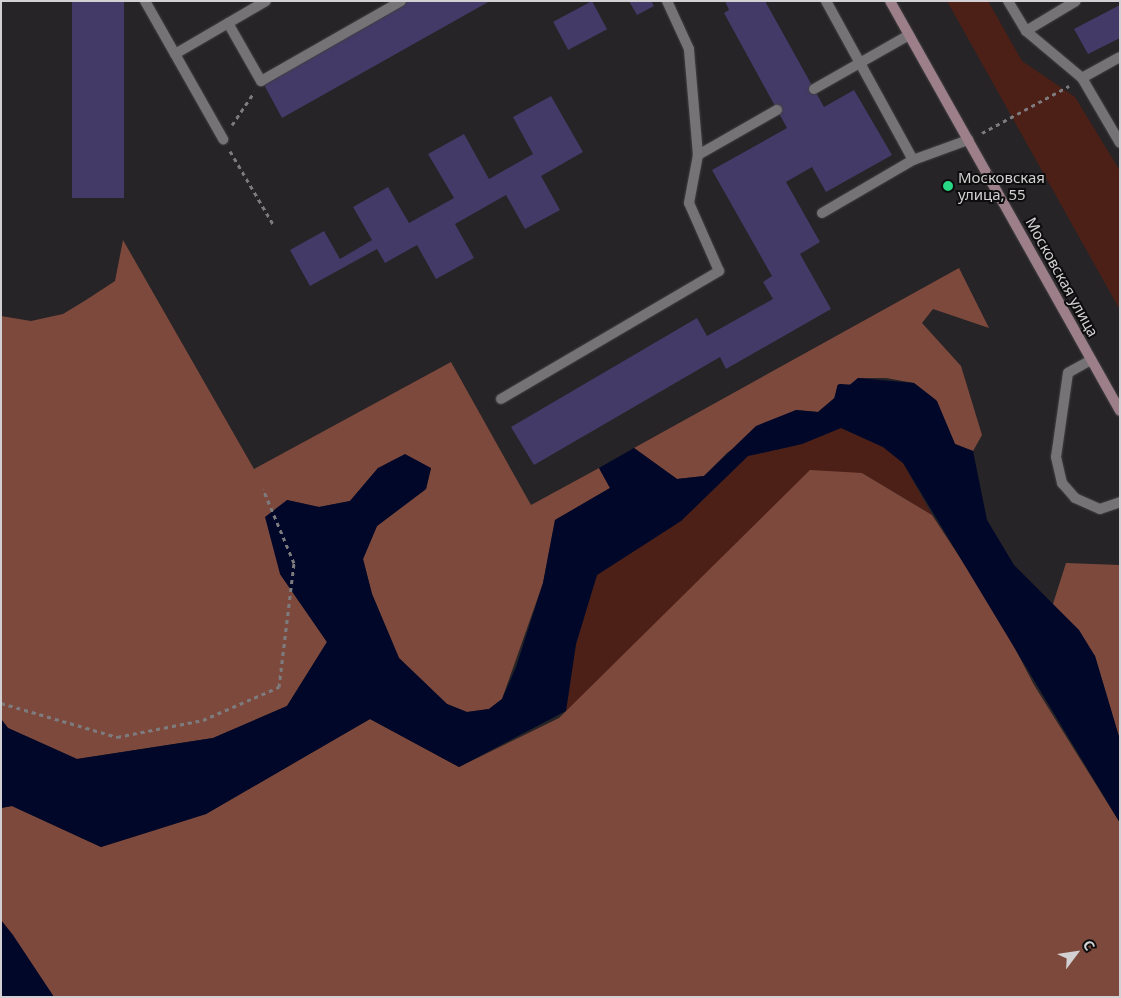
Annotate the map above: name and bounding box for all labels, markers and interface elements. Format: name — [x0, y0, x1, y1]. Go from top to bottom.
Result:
place label: Московская улица, 55 — [958, 168, 1045, 203]
marker: Московская улица, 55 — [942, 180, 954, 192]
street label: Московская улица — [1022, 214, 1102, 340]
north arrow — [1051, 928, 1101, 978]
text: С — [1079, 936, 1100, 954]

